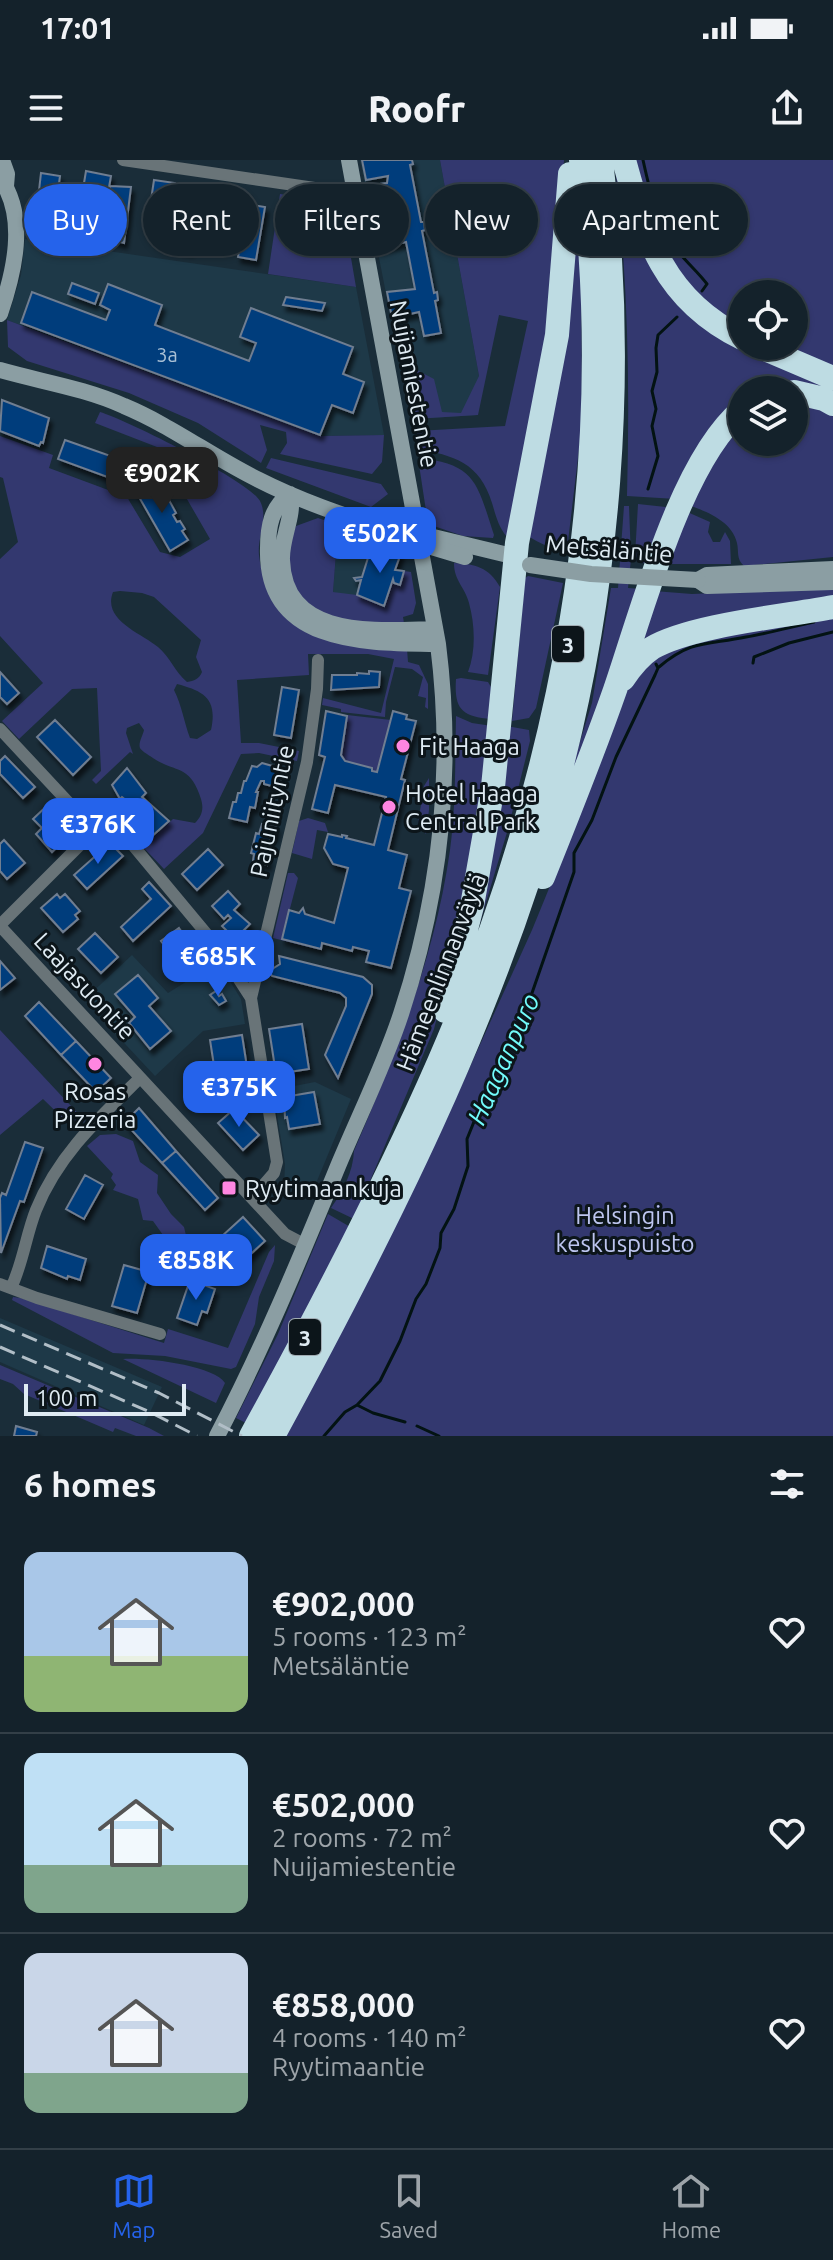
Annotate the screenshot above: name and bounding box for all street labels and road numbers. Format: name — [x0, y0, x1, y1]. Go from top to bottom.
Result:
street label: Nuijamiestentie — [385, 298, 443, 470]
street label: Metsäläntie — [544, 530, 674, 568]
road number: 3 — [552, 626, 584, 662]
street label: Pajuniityntie — [245, 742, 299, 880]
street label: Hämeenlinnanväylä — [391, 869, 491, 1075]
street label: Laajasuontie — [29, 927, 141, 1045]
road number: 3 — [289, 1319, 321, 1355]

